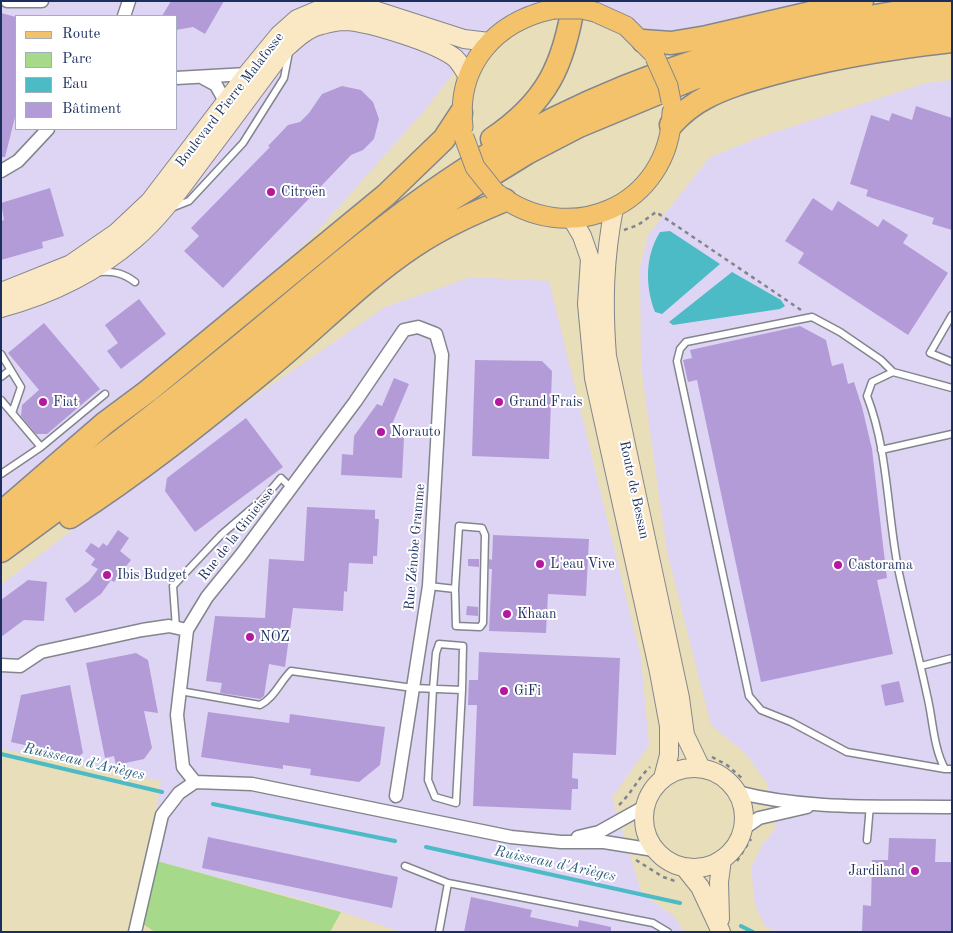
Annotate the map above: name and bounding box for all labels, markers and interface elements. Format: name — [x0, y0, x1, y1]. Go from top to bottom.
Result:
legend — [15, 15, 178, 130]
text: Route — [62, 27, 100, 42]
street label: Boulevard Pierre Malafosse — [172, 29, 288, 171]
text: Parc — [62, 52, 92, 67]
text: Eau — [62, 77, 88, 92]
text: Bâtiment — [62, 102, 121, 117]
place label: Citroën — [281, 184, 326, 200]
marker: Citroën — [265, 186, 277, 198]
place label: Fiat — [53, 394, 78, 410]
place label: Grand Frais — [509, 394, 582, 410]
marker: Fiat — [37, 396, 49, 408]
marker: Grand Frais — [493, 396, 505, 408]
place label: Norauto — [391, 424, 441, 440]
marker: Norauto — [375, 426, 387, 438]
street label: Route de Bessan — [615, 439, 653, 541]
street label: Rue Zénobe Gramme — [401, 483, 429, 611]
street label: Rue de la Ginieisse — [195, 484, 279, 584]
place label: L'eau Vive — [550, 556, 615, 572]
place label: Castorama — [848, 557, 913, 573]
marker: L'eau Vive — [534, 558, 546, 570]
marker: Castorama — [832, 559, 844, 571]
place label: Ibis Budget — [117, 567, 187, 583]
marker: Ibis Budget — [101, 569, 113, 581]
place label: Khaan — [517, 606, 557, 622]
marker: Khaan — [501, 608, 513, 620]
place label: NOZ — [260, 629, 290, 645]
marker: NOZ — [244, 631, 256, 643]
place label: GiFi — [514, 683, 541, 699]
marker: GiFi — [498, 685, 510, 697]
water label: Ruisseau d'Arièges — [22, 739, 146, 785]
water label: Ruisseau d'Arièges — [493, 842, 617, 886]
place label: Jardiland — [848, 863, 905, 879]
marker: Jardiland — [909, 865, 921, 877]

